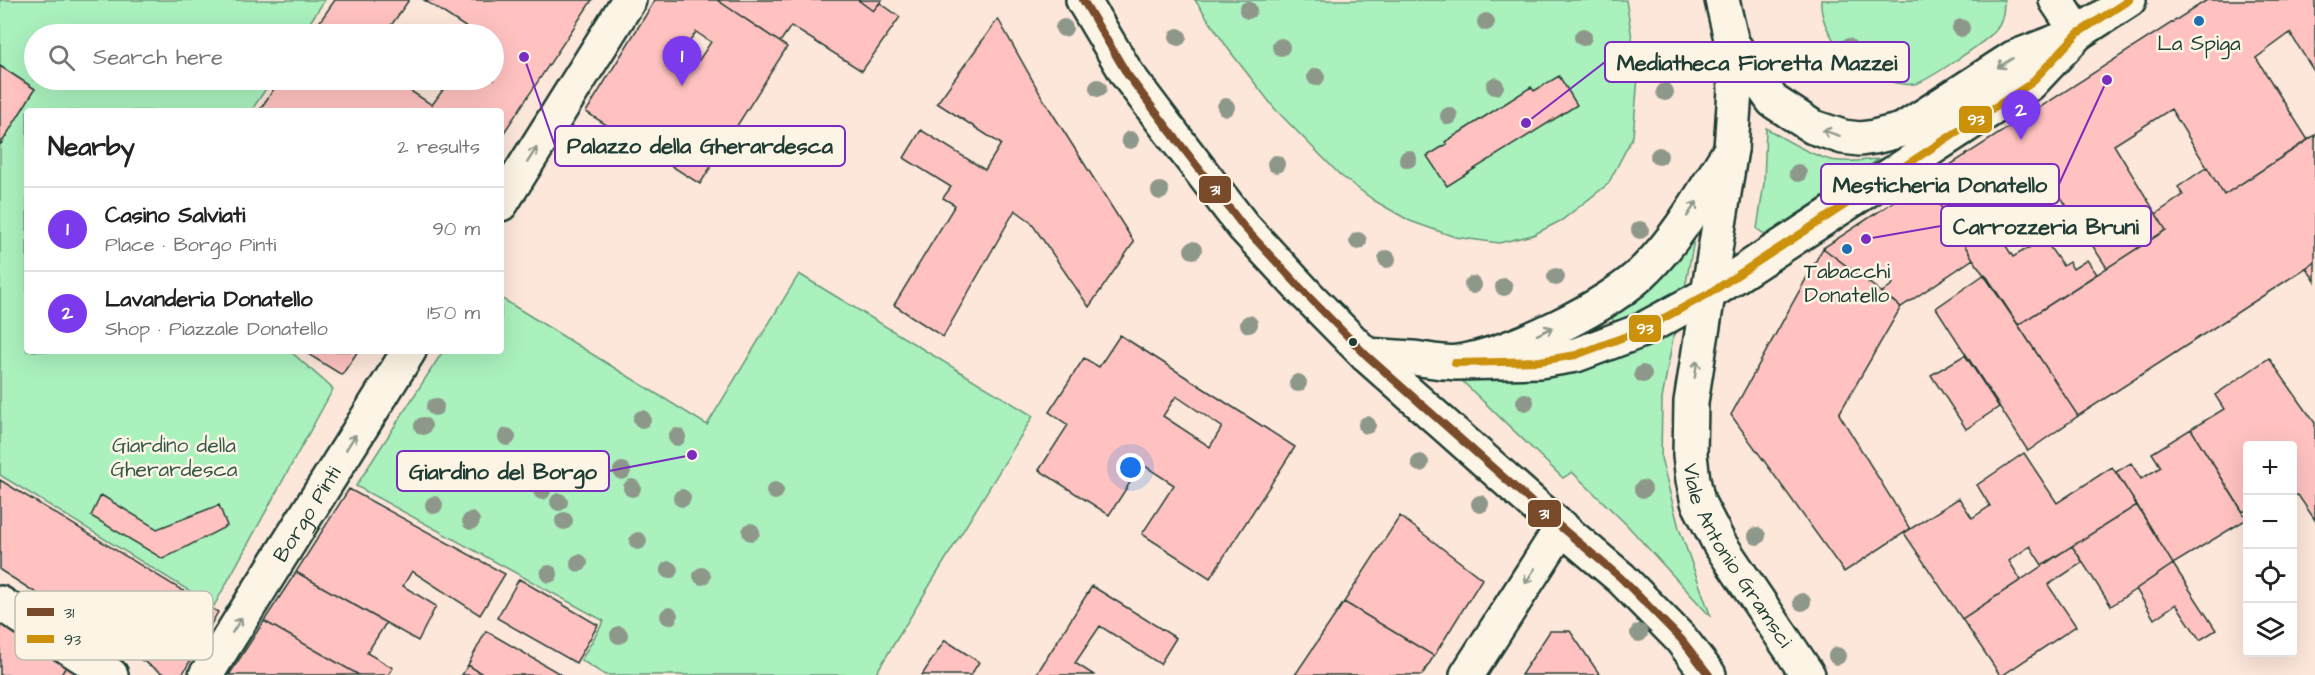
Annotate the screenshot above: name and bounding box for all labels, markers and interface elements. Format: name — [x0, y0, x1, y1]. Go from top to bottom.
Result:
marker: La Spiga — [2192, 14, 2206, 28]
search box — [24, 24, 504, 90]
place label: La Spiga — [2157, 29, 2241, 60]
pin: 1 — [662, 36, 702, 86]
icon: search — [45, 41, 78, 74]
text: Search here — [93, 42, 223, 73]
callout: Mediatheca Fioretta Mazzei — [1605, 42, 1909, 82]
text: Mediatheca Fioretta Mazzei — [1617, 48, 1898, 79]
one-way arrow — [1997, 57, 2014, 69]
pin: 2 — [2002, 90, 2040, 140]
line badge: 93 — [1958, 105, 1993, 134]
text: 93 — [1967, 109, 1985, 131]
callout: Palazzo della Gherardesca — [555, 126, 845, 166]
one-way arrow — [1822, 127, 1841, 138]
text: Nearby — [48, 129, 135, 165]
text: Palazzo della Gherardesca — [567, 131, 834, 162]
text: 2 results — [397, 133, 480, 161]
one-way arrow — [527, 147, 539, 164]
callout: Mesticheria Donatello — [1821, 164, 2059, 204]
text: Mesticheria Donatello — [1833, 170, 2048, 201]
line badge: 31 — [1198, 175, 1232, 204]
text: 31 — [1209, 179, 1221, 201]
text: Casino Salviati — [105, 200, 245, 231]
one-way arrow — [1686, 201, 1698, 218]
callout: Carrozzeria Bruni — [1941, 206, 2151, 246]
text: Carrozzeria Bruni — [1953, 212, 2140, 243]
text: 1 — [66, 215, 69, 243]
text: 90 m — [432, 215, 480, 243]
text: Place · Borgo Pinti — [105, 231, 276, 259]
marker: Tabacchi Donatello — [1840, 242, 1854, 256]
place label: Tabacchi Donatello — [1804, 257, 1890, 310]
text: Lavanderia Donatello — [105, 284, 313, 315]
text: 2 — [62, 299, 73, 327]
text: 150 m — [427, 299, 480, 327]
line badge: 93 — [1628, 314, 1662, 343]
text: Shop · Piazzale Donatello — [105, 315, 328, 343]
text: 93 — [1636, 318, 1654, 340]
one-way arrow — [1535, 325, 1553, 337]
unlabelled marker — [1347, 336, 1359, 348]
one-way arrow — [1690, 359, 1701, 379]
park label: Giardino della Gherardesca — [111, 431, 238, 484]
one-way arrow — [346, 434, 358, 451]
map controls — [2243, 441, 2297, 657]
button: + — [2243, 441, 2297, 495]
callout: Giardino del Borgo — [397, 451, 609, 491]
your location — [1116, 453, 1145, 482]
text: Giardino del Borgo — [409, 457, 598, 489]
street label: Borgo Pinti — [266, 461, 348, 568]
street label: Viale Antonio Gramsci — [1676, 461, 1799, 653]
button: − — [2243, 495, 2297, 549]
line badge: 31 — [1527, 499, 1562, 528]
text: 31 — [1538, 503, 1550, 525]
button: locate — [2243, 549, 2297, 603]
one-way arrow — [1524, 568, 1537, 585]
legend — [15, 591, 213, 660]
text: 31 — [64, 602, 74, 624]
button: layers — [2243, 603, 2297, 657]
one-way arrow — [231, 617, 243, 634]
text: 93 — [64, 629, 81, 651]

